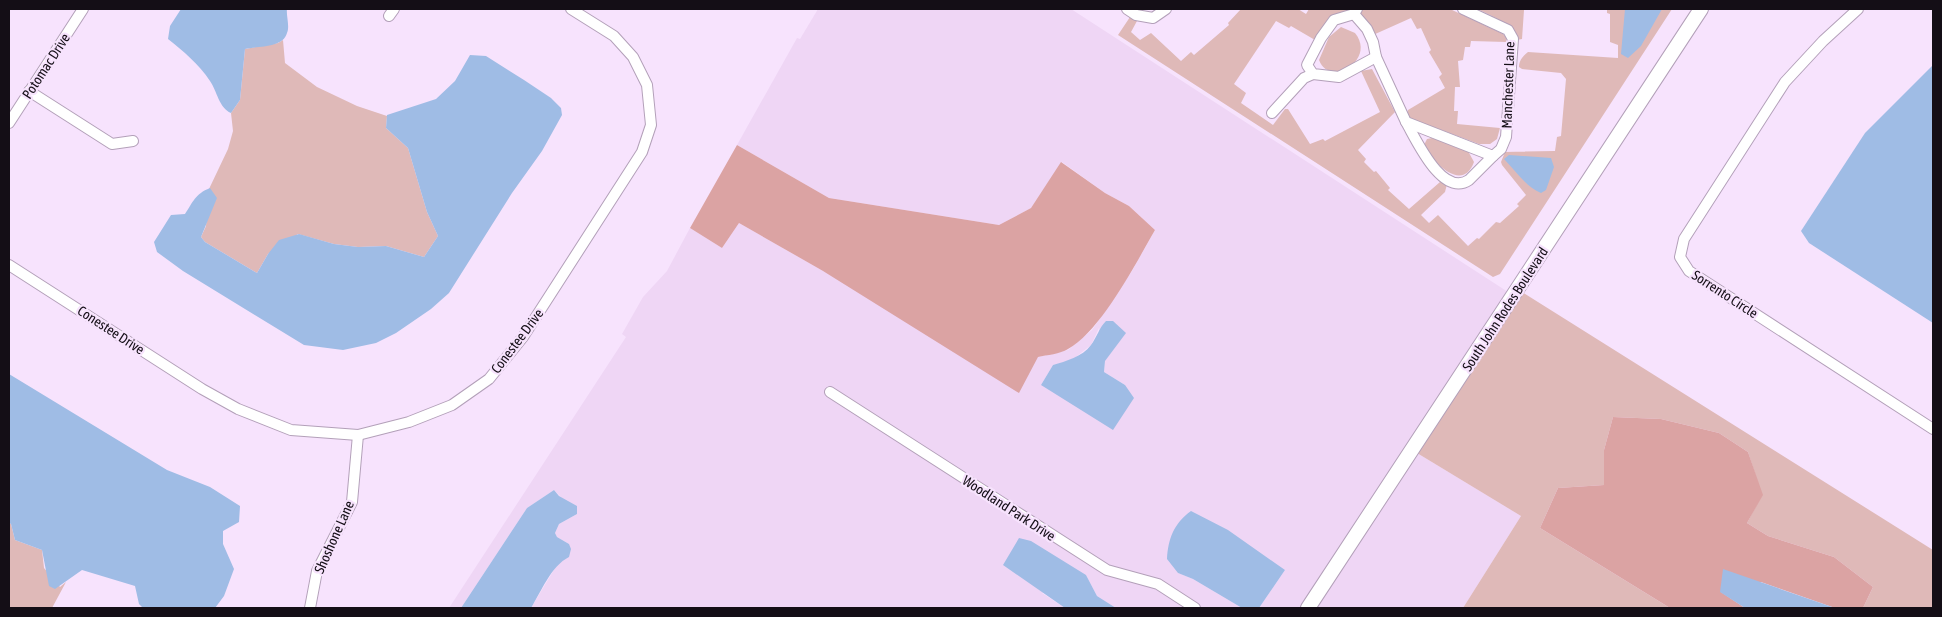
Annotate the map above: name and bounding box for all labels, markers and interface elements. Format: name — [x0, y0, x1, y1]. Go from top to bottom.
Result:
street label: Potomac Drive — [19, 30, 73, 102]
street label: Manchester Lane — [1498, 41, 1518, 129]
street label: South John Rodes Boulevard — [1459, 244, 1551, 374]
street label: Sorrento Circle — [1689, 267, 1761, 321]
street label: Conestee Drive — [75, 302, 147, 358]
street label: Conestee Drive — [488, 306, 546, 376]
street label: Woodland Park Drive — [960, 472, 1058, 544]
street label: Shoshone Lane — [311, 498, 357, 576]

